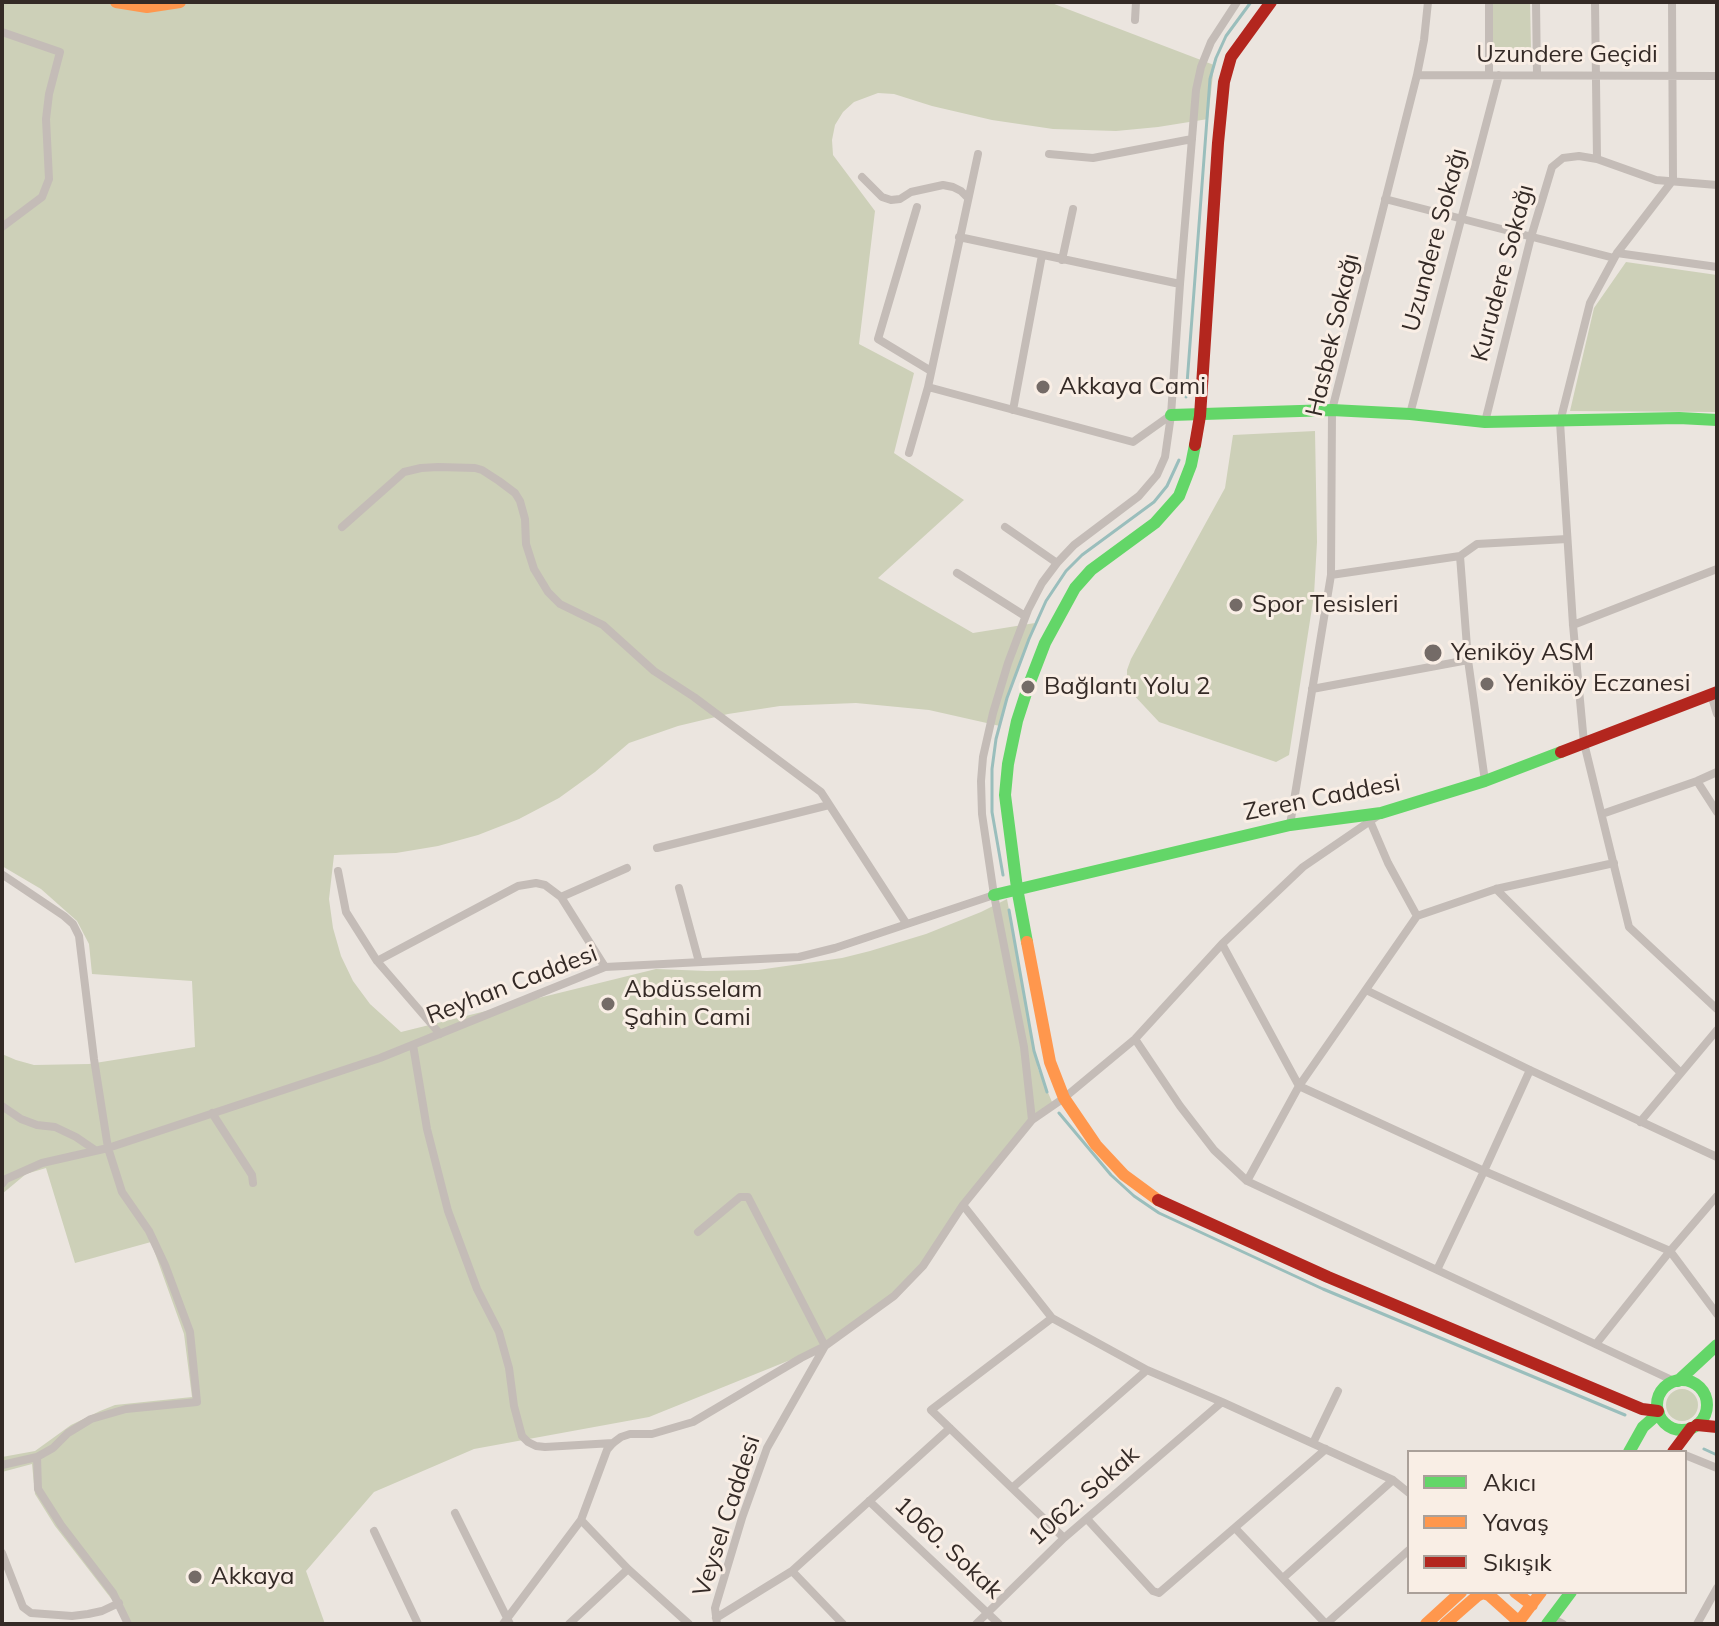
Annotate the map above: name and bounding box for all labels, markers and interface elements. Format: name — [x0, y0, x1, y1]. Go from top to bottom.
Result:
street label: Uzundere Geçidi — [1476, 41, 1658, 69]
street label: Uzundere Sokağı — [1397, 145, 1473, 335]
street label: Kurudere Sokağı — [1466, 181, 1540, 365]
street label: Hasbek Sokağı — [1300, 251, 1366, 419]
place label: Akkaya Cami — [1059, 373, 1206, 401]
marker: Akkaya Cami — [1034, 378, 1052, 396]
place label: Spor Tesisleri — [1252, 591, 1398, 619]
marker: Spor Tesisleri — [1227, 596, 1245, 614]
place label: Yeniköy ASM — [1451, 639, 1594, 667]
marker: Yeniköy ASM — [1422, 642, 1444, 664]
place label: Yeniköy Eczanesi — [1503, 670, 1690, 698]
place label: Bağlantı Yolu 2 — [1044, 673, 1210, 701]
marker: Yeniköy Eczanesi — [1478, 675, 1496, 693]
marker: Bağlantı Yolu 2 — [1019, 678, 1037, 696]
street label: Zeren Caddesi — [1241, 769, 1403, 827]
street label: Reyhan Caddesi — [423, 939, 601, 1031]
place label: Abdüsselam Şahin Cami — [624, 976, 762, 1032]
marker: Abdüsselam Şahin Cami — [599, 995, 617, 1013]
street label: Veysel Caddesi — [687, 1432, 767, 1600]
street label: 1062. Sokak — [1023, 1440, 1145, 1552]
legend — [1407, 1450, 1687, 1594]
text: Akıcı — [1483, 1467, 1536, 1497]
street label: 1060. Sokak — [888, 1491, 1008, 1605]
text: Yavaş — [1483, 1507, 1549, 1537]
text: Sıkışık — [1483, 1547, 1552, 1577]
place label: Akkaya — [211, 1563, 294, 1591]
marker: Akkaya — [186, 1568, 204, 1586]

